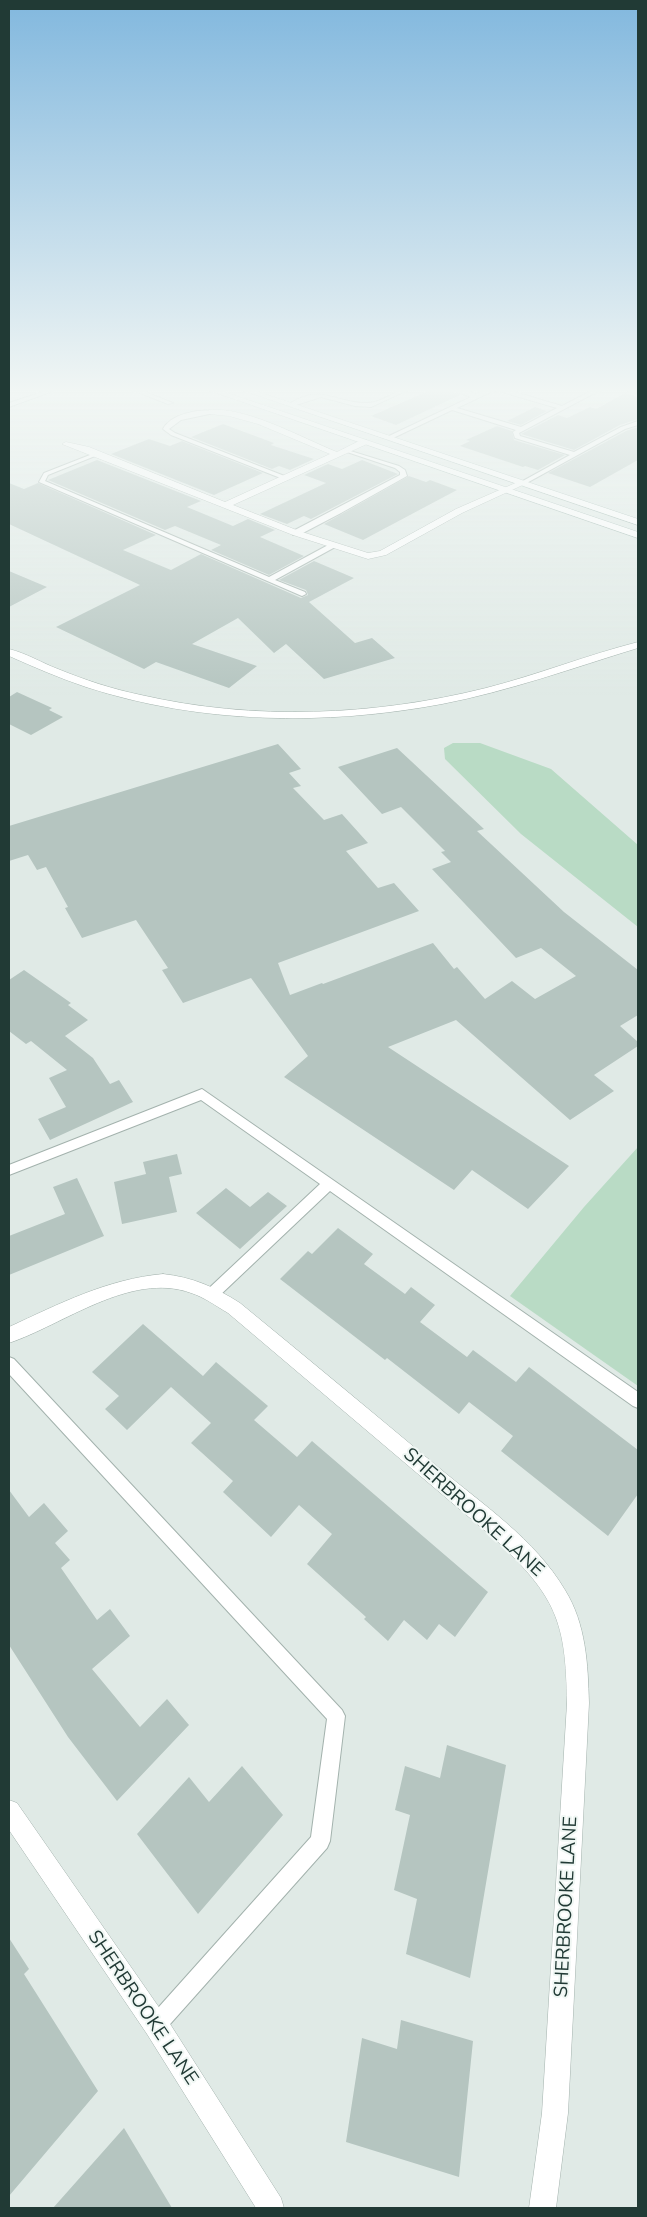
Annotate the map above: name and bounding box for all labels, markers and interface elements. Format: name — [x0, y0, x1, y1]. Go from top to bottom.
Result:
street label: SHERBROOKE LANE — [398, 1444, 548, 1582]
street label: SHERBROOKE LANE — [551, 1816, 583, 1998]
street label: SHERBROOKE LANE — [82, 1926, 202, 2090]

